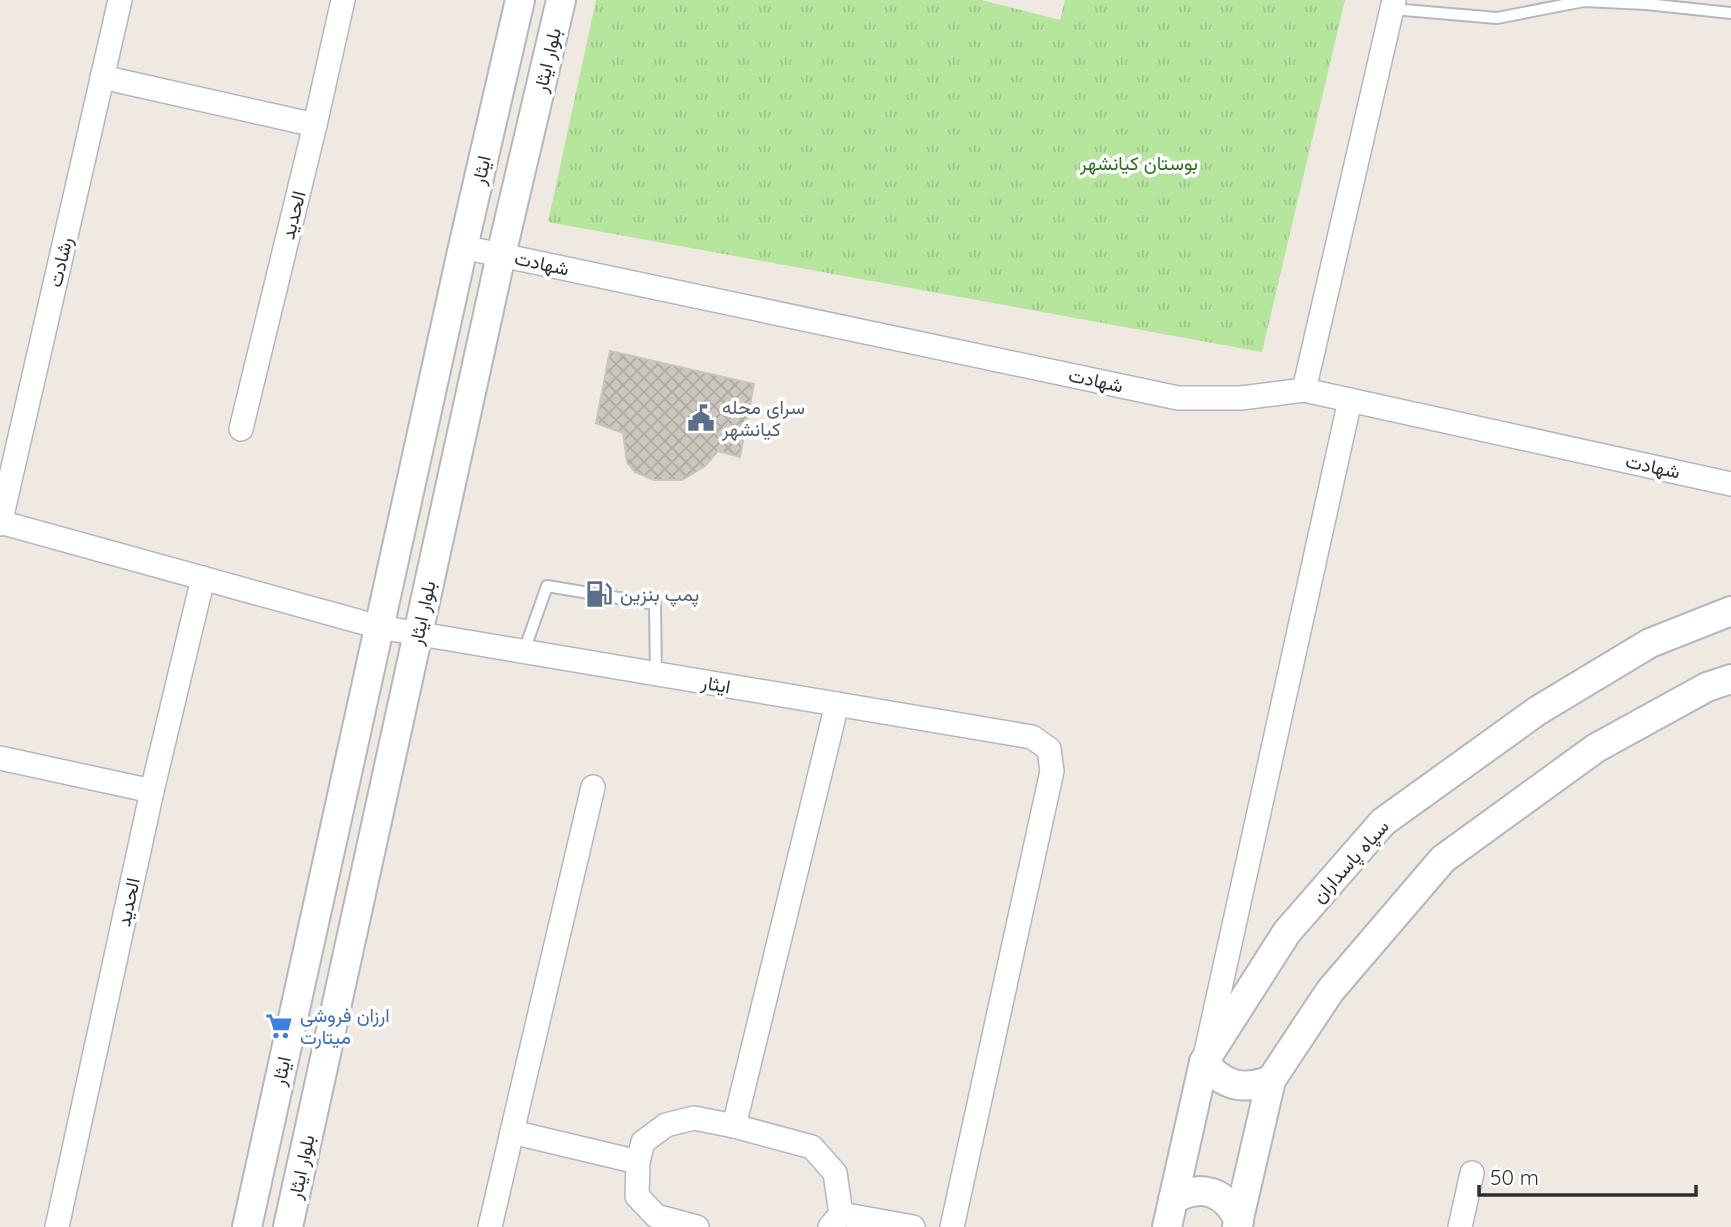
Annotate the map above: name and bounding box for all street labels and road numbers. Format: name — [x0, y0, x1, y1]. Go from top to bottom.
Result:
street label: بلوار ایثار — [528, 26, 566, 95]
street label: ایثار — [466, 153, 496, 188]
street label: الحدید — [275, 188, 311, 242]
street label: رشادت — [43, 235, 77, 289]
street label: شهادت — [513, 246, 571, 280]
street label: شهادت — [1067, 363, 1125, 397]
street label: شهادت — [1624, 449, 1682, 483]
street label: بلوار ایثار — [403, 579, 441, 648]
street label: ایثار — [699, 669, 732, 698]
street label: سپاه پاسداران — [1306, 814, 1395, 909]
street label: الحدید — [111, 876, 145, 928]
street label: ایثار — [266, 1054, 296, 1089]
street label: بلوار ایثار — [282, 1133, 320, 1202]

